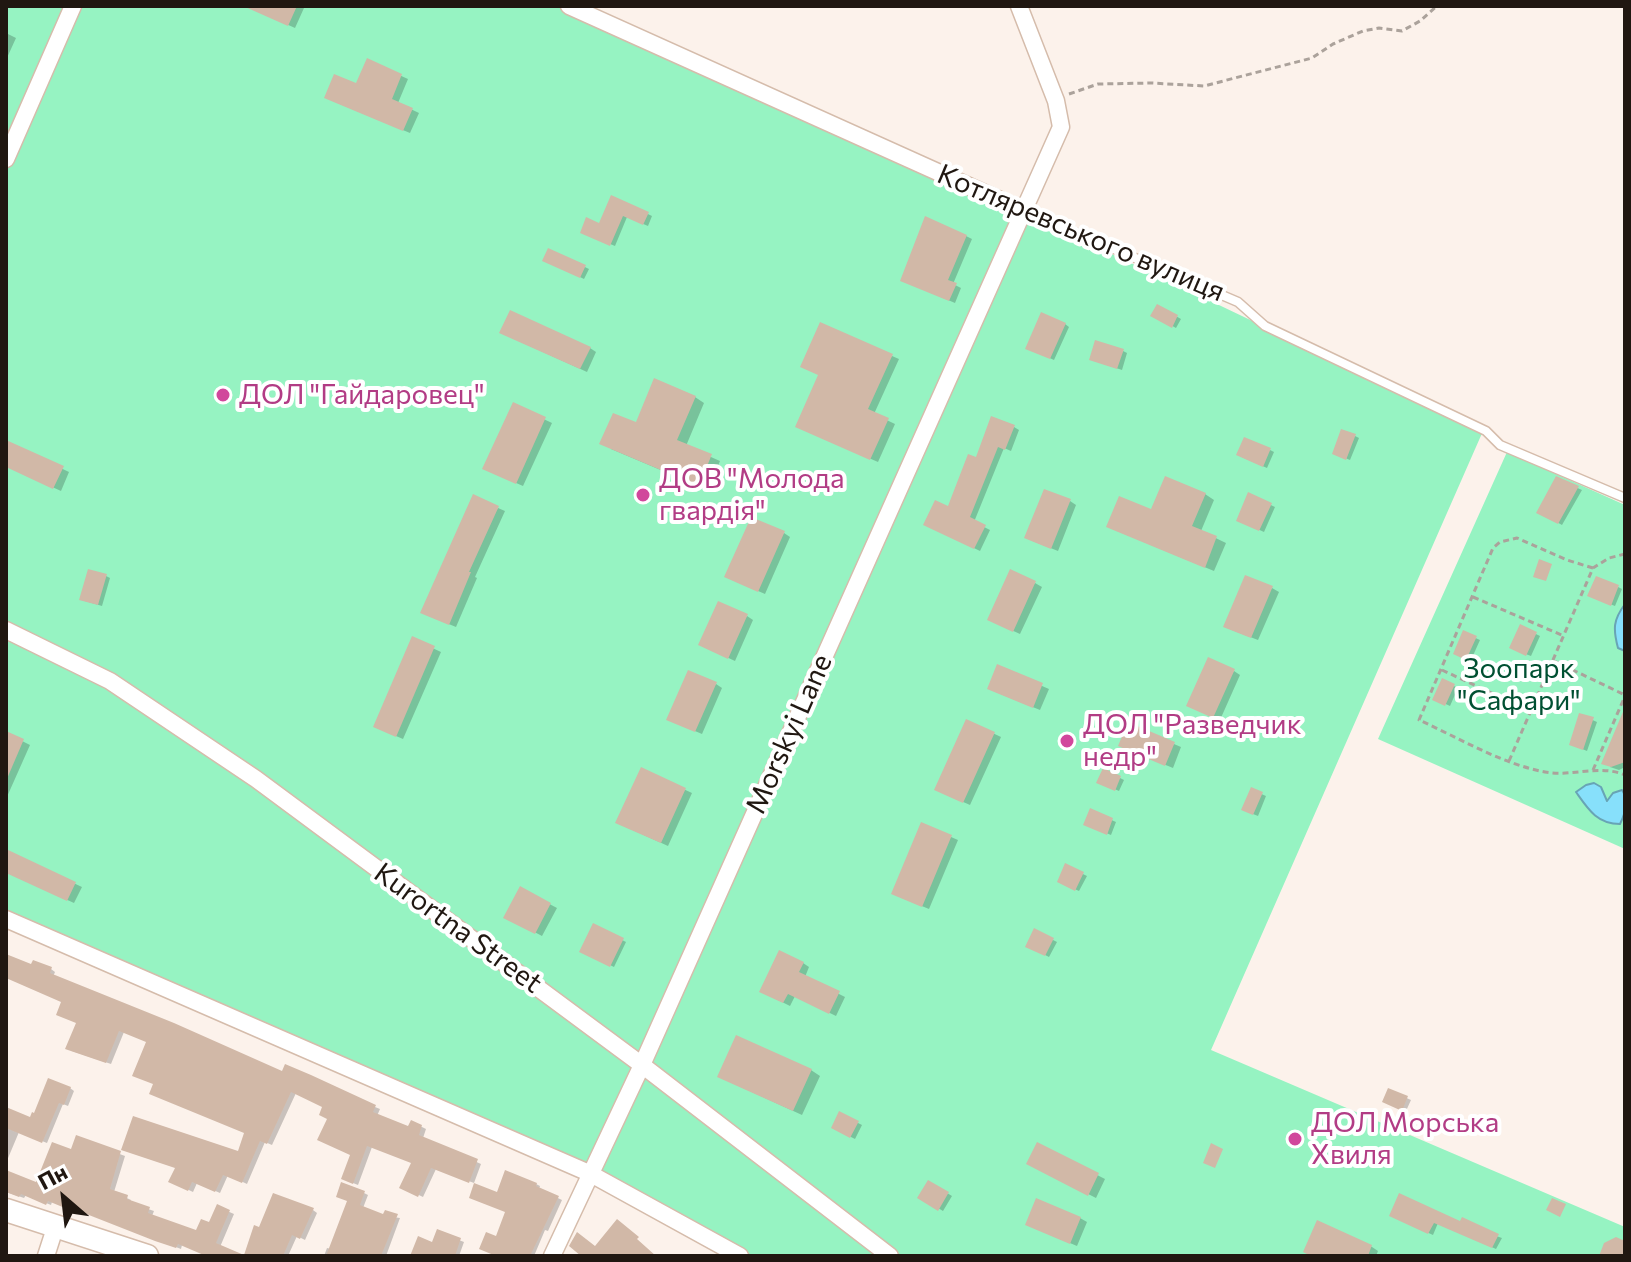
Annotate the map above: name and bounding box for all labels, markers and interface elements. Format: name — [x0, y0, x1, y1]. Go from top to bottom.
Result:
street label: Котляревського вулиця — [932, 157, 1230, 309]
place label: ДОЛ "Гайдаровец" — [239, 378, 485, 412]
marker: ДОЛ "Гайдаровец" — [214, 386, 232, 404]
place label: ДОВ "Молода гвардія" — [659, 462, 845, 528]
marker: ДОВ "Молода гвардія" — [634, 486, 652, 504]
street label: Morskyi Lane — [739, 649, 839, 819]
park label: Зоопарк "Сафари" — [1457, 652, 1581, 718]
place label: ДОЛ "Разведчик недр" — [1083, 708, 1302, 774]
marker: ДОЛ "Разведчик недр" — [1058, 732, 1076, 750]
street label: Kurortna Street — [367, 856, 549, 1000]
place label: ДОЛ Морська Хвиля — [1311, 1106, 1499, 1172]
marker: ДОЛ Морська Хвиля — [1286, 1130, 1304, 1148]
north arrow — [24, 1158, 104, 1238]
text: Пн — [33, 1158, 72, 1195]

